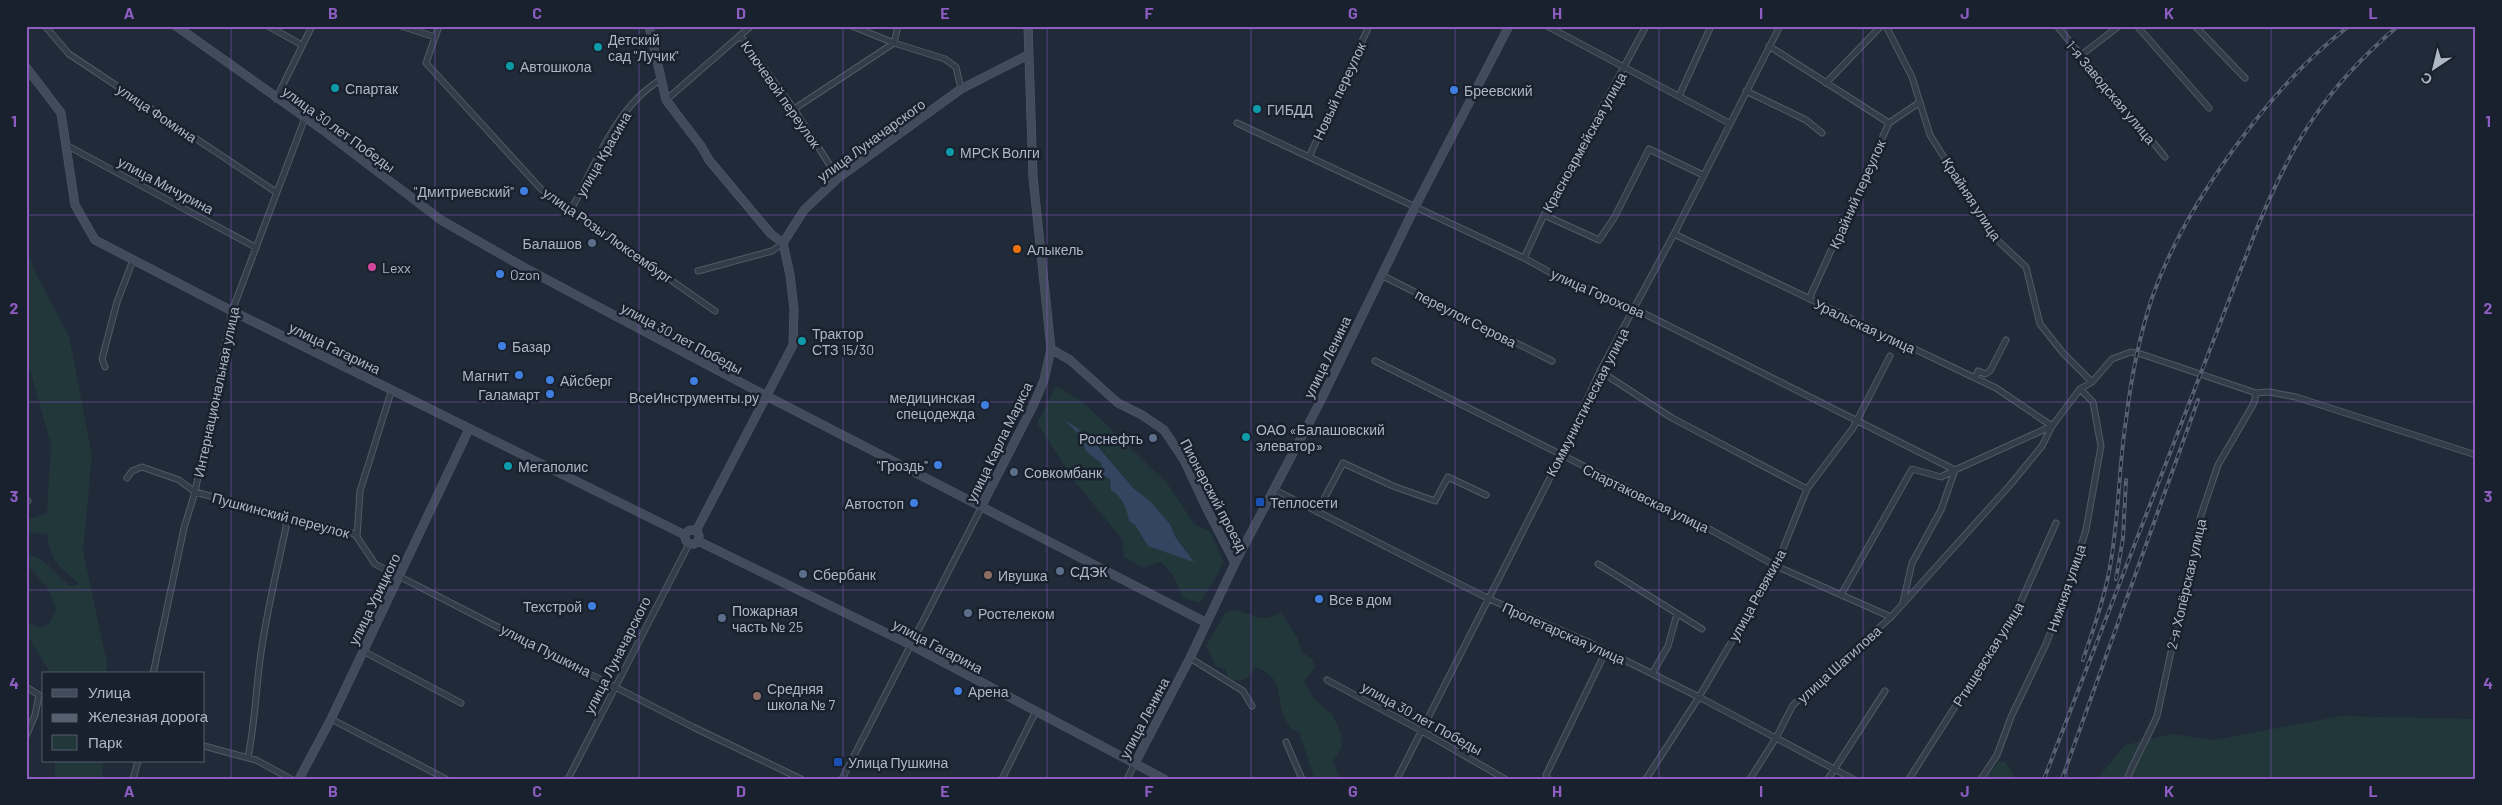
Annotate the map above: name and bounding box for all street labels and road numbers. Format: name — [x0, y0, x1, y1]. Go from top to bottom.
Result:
street label: Ключевой переулок — [738, 37, 825, 152]
street label: 1-я Заводская улица — [2063, 37, 2159, 147]
street label: Новый переулок — [1309, 39, 1369, 143]
street label: Красноармейская улица — [1538, 69, 1630, 215]
street label: улица Фомина — [114, 80, 200, 146]
street label: улица 30 лет Победы — [279, 82, 399, 176]
street label: улица Луначарского — [814, 95, 928, 185]
street label: улица Красина — [572, 108, 634, 200]
street label: Крайний переулок — [1825, 136, 1889, 251]
street label: улица Мичурина — [115, 153, 217, 217]
street label: Крайняя улица — [1939, 154, 2005, 244]
street label: улица Розы Люксембург — [540, 184, 676, 286]
street label: улица Горохова — [1548, 265, 1648, 321]
street label: переулок Серова — [1413, 285, 1520, 351]
street label: Уральская улица — [1812, 295, 1918, 357]
street label: улица 30 лет Победы — [618, 299, 746, 377]
street label: Интернациональная улица — [190, 305, 242, 479]
street label: улица Ленина — [1300, 313, 1354, 401]
street label: улица Гагарина — [287, 319, 384, 378]
street label: Коммунистическая улица — [1542, 325, 1632, 479]
street label: улица Карла Маркса — [962, 379, 1036, 505]
street label: Пионерский проезд — [1177, 436, 1251, 554]
street label: Спартаковская улица — [1580, 460, 1712, 536]
street label: Пушкинский переулок — [211, 489, 352, 542]
street label: 2-я Хопёрская улица — [2163, 517, 2209, 651]
street label: Нижняя улица — [2043, 542, 2089, 634]
street label: улица Ревякина — [1725, 546, 1789, 644]
street label: улица Урицкого — [344, 550, 404, 648]
street label: улица Луначарского — [580, 593, 654, 716]
street label: Пролетарская улица — [1500, 598, 1628, 668]
street label: Ртищевская улица — [1949, 598, 2027, 709]
street label: улица Гагарина — [890, 615, 986, 677]
street label: улица Пушкина — [498, 620, 594, 680]
street label: улица Шатилова — [1794, 622, 1885, 706]
street label: улица Ленина — [1116, 674, 1173, 761]
street label: улица 30 лет Победы — [1359, 678, 1485, 758]

